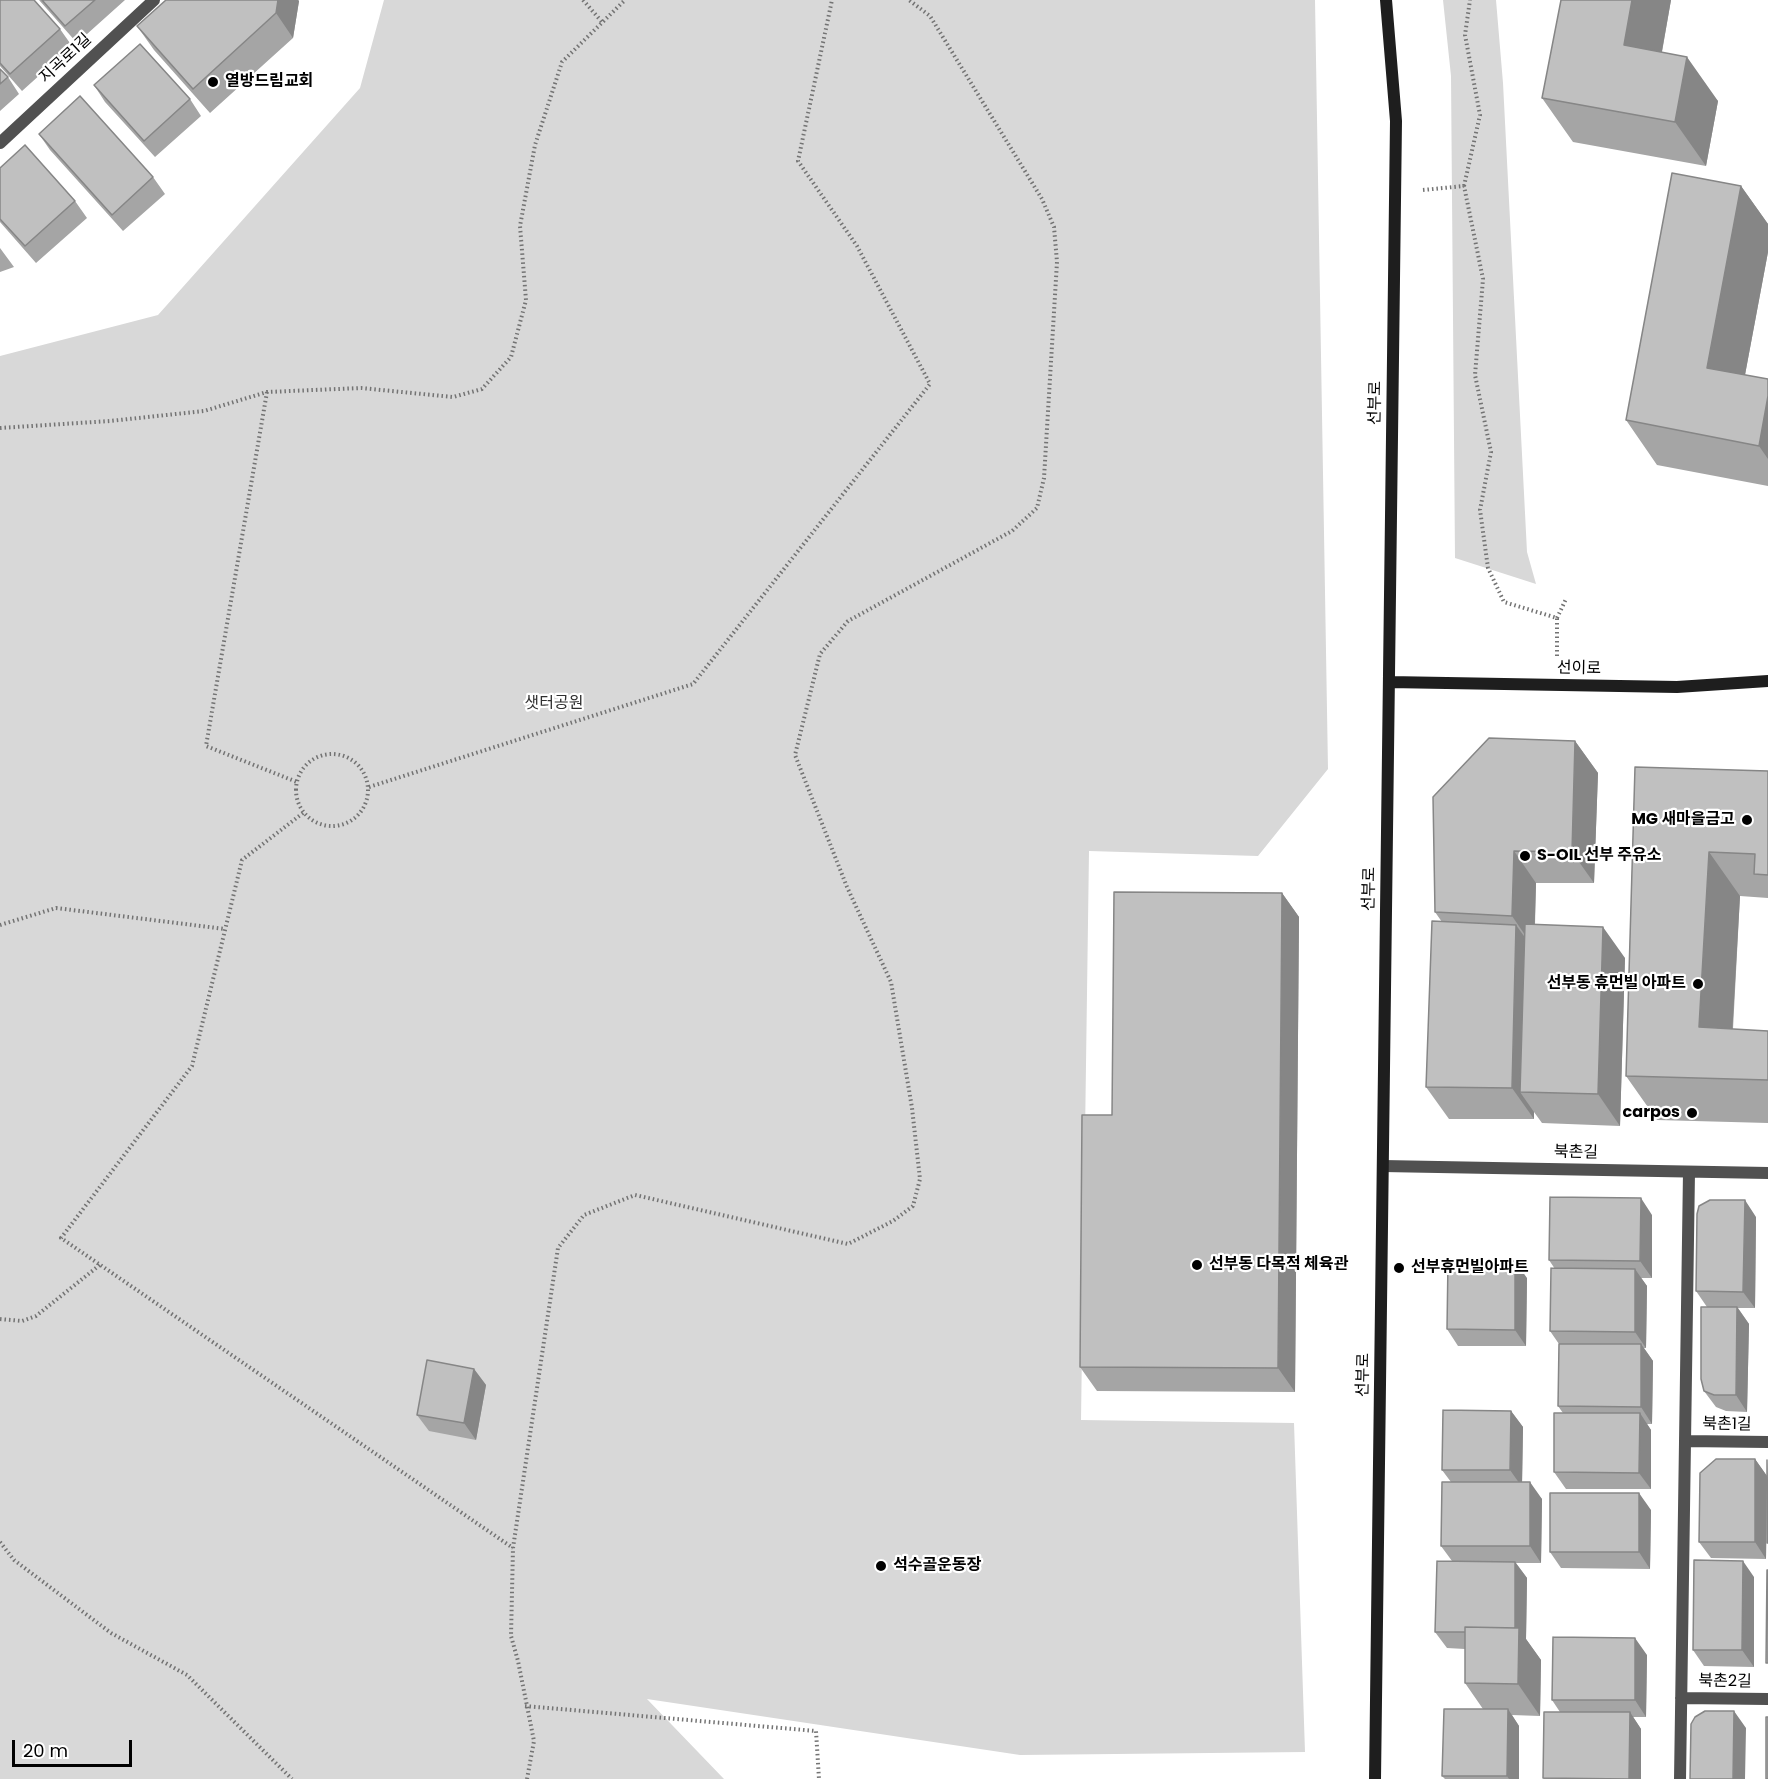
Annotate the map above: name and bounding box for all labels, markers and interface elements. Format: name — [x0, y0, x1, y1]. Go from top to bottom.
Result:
street label: 지곡로1길 — [36, 30, 96, 88]
place label: 열방드림교회 — [225, 72, 313, 92]
marker: 열방드림교회 — [206, 75, 220, 89]
street label: 선부로 — [1366, 381, 1386, 425]
street label: 선이로 — [1557, 659, 1601, 679]
park label: 샛터공원 — [525, 694, 583, 714]
place label: MG 새마을금고 — [1631, 810, 1735, 830]
marker: MG 새마을금고 — [1740, 813, 1754, 827]
place label: S-OIL 선부 주유소 — [1537, 846, 1661, 866]
marker: S-OIL 선부 주유소 — [1518, 849, 1532, 863]
street label: 선부로 — [1360, 867, 1380, 911]
place label: 선부동 휴먼빌 아파트 — [1547, 974, 1686, 994]
marker: 선부동 휴먼빌 아파트 — [1691, 977, 1705, 991]
place label: carpos — [1623, 1103, 1680, 1123]
marker: carpos — [1685, 1106, 1699, 1120]
street label: 북촌길 — [1554, 1143, 1598, 1163]
place label: 선부동 다목적 체육관 — [1209, 1255, 1348, 1275]
marker: 선부동 다목적 체육관 — [1190, 1258, 1204, 1272]
place label: 선부휴먼빌아파트 — [1411, 1258, 1529, 1278]
marker: 선부휴먼빌아파트 — [1392, 1261, 1406, 1275]
street label: 선부로 — [1354, 1353, 1374, 1397]
street label: 북촌1길 — [1702, 1415, 1752, 1435]
place label: 석수골운동장 — [893, 1556, 981, 1576]
marker: 석수골운동장 — [874, 1559, 888, 1573]
street label: 북촌2길 — [1698, 1672, 1752, 1692]
scale bar — [15, 1728, 135, 1766]
text: 20 m — [23, 1738, 68, 1763]

